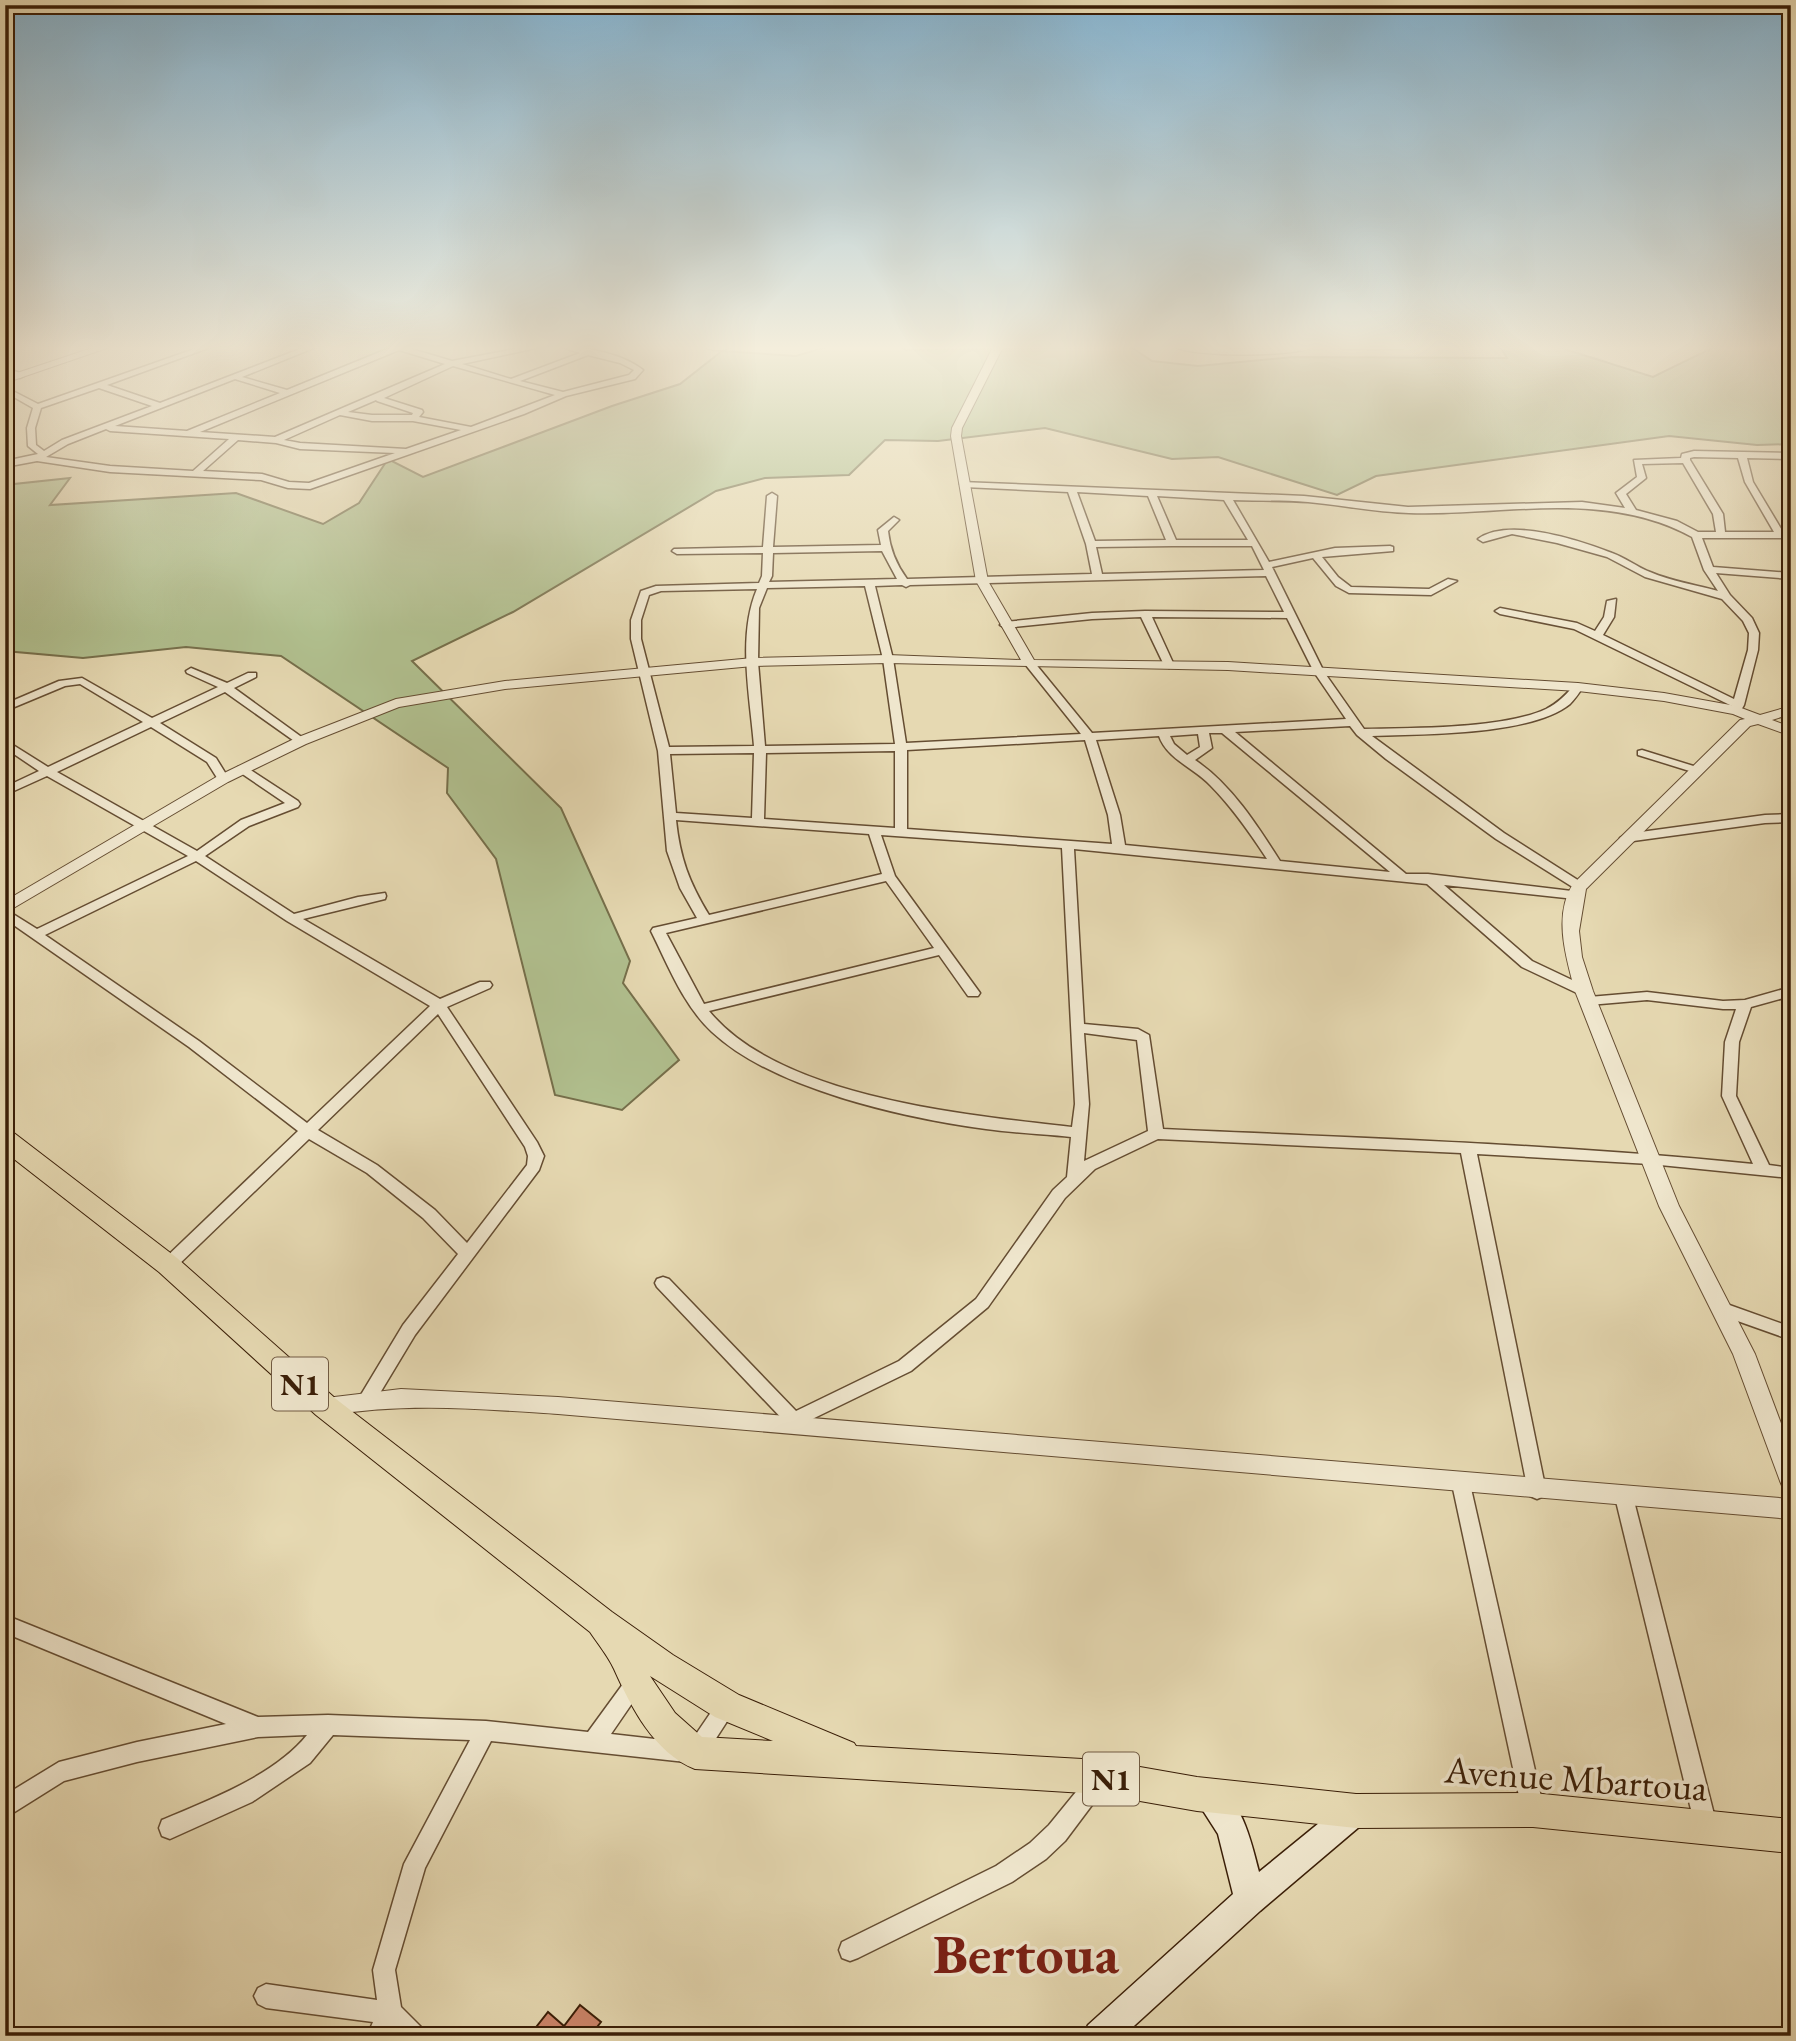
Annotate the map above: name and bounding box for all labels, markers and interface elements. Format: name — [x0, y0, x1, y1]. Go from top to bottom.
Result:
road number: N1 — [272, 1358, 328, 1410]
street label: Avenue Mbartoua — [1442, 1744, 1710, 1812]
road number: N1 — [1083, 1752, 1139, 1806]
district label: Bertoua — [933, 1917, 1120, 1990]

